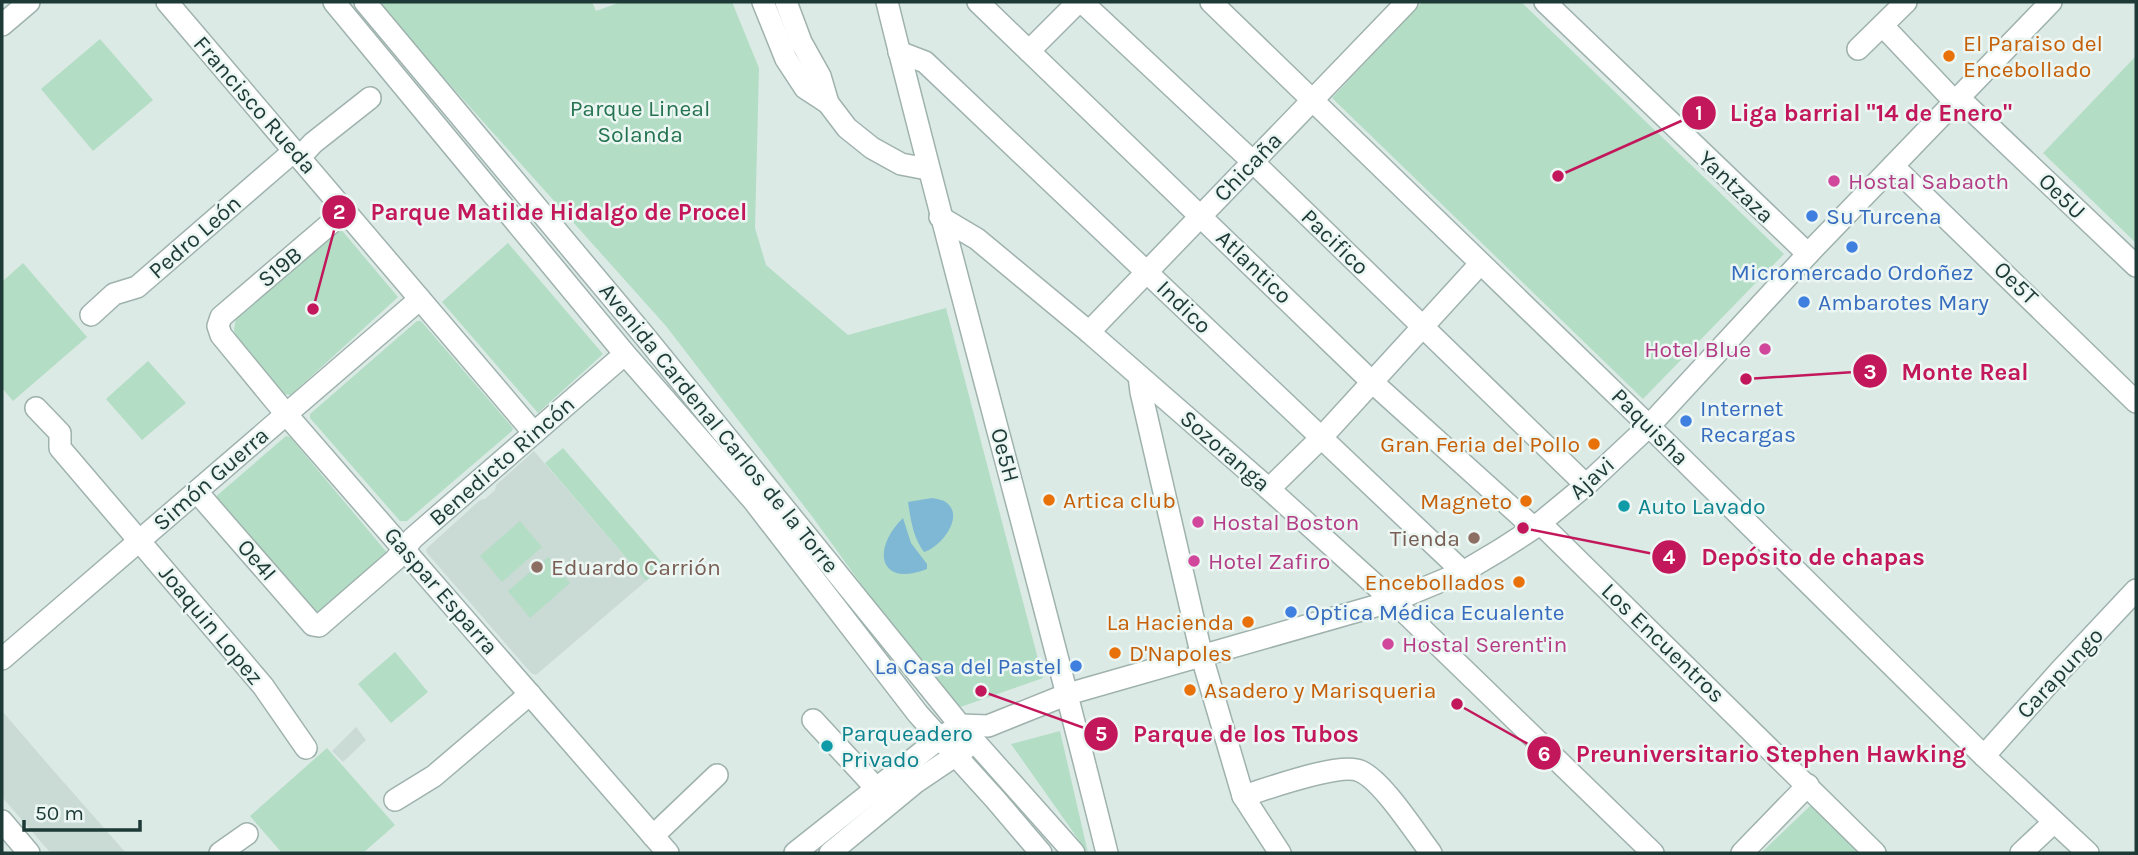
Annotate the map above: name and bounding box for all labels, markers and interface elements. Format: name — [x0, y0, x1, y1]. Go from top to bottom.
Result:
place label: El Paraiso del Encebollado — [1963, 30, 2103, 83]
street label: Francisco Rueda — [188, 31, 322, 179]
marker: El Paraiso del Encebollado — [1941, 48, 1957, 64]
callout: Liga barrial "14 de Enero" — [1681, 90, 2026, 135]
park label: Parque Lineal Solanda — [570, 95, 710, 148]
text: Liga barrial "14 de Enero" — [1730, 99, 2012, 127]
text: 1 — [1695, 101, 1703, 125]
street label: Chicaña — [1208, 127, 1288, 207]
street label: Yantzaza — [1693, 145, 1779, 229]
street label: Oe5U — [2033, 167, 2091, 225]
place label: Hostal Sabaoth — [1848, 168, 2009, 195]
marker: Hostal Sabaoth — [1826, 173, 1842, 189]
callout: Parque Matilde Hidalgo de Procel — [321, 189, 761, 234]
street label: Pedro León — [143, 190, 247, 284]
text: Parque Matilde Hidalgo de Procel — [371, 198, 747, 226]
text: 2 — [333, 200, 345, 224]
street label: Pacifico — [1296, 203, 1374, 281]
place label: Su Turcena — [1826, 203, 1942, 230]
marker: Su Turcena — [1804, 208, 1820, 224]
street label: Atlantico — [1211, 224, 1297, 310]
marker: Micromercado Ordoñez — [1844, 239, 1860, 255]
street label: S19B — [253, 241, 307, 293]
street label: Oe5T — [1988, 256, 2044, 311]
place label: Micromercado Ordoñez — [1731, 259, 1973, 286]
street label: Indico — [1151, 275, 1217, 339]
street label: Avenida Cardenal Carlos de la Torre — [594, 278, 844, 578]
place label: Ambarotes Mary — [1818, 289, 1989, 316]
marker: Ambarotes Mary — [1796, 294, 1812, 310]
place label: Hotel Blue — [1644, 336, 1751, 363]
marker: Hotel Blue — [1757, 341, 1773, 357]
callout: Monte Real — [1853, 349, 2043, 394]
text: Monte Real — [1901, 358, 2029, 386]
text: 3 — [1863, 360, 1877, 384]
street label: Paquisha — [1606, 383, 1694, 471]
street label: Benedicto Rincón — [424, 390, 580, 532]
place label: Internet Recargas — [1700, 395, 1796, 448]
street label: Sozoranga — [1174, 405, 1276, 497]
marker: Internet Recargas — [1678, 413, 1694, 429]
street label: Simón Guerra — [148, 422, 274, 536]
street label: Oe5H — [985, 425, 1025, 485]
place label: Gran Feria del Pollo — [1380, 431, 1580, 458]
marker: Gran Feria del Pollo — [1586, 436, 1602, 452]
street label: Ajavi — [1564, 451, 1620, 505]
place label: Artica club — [1063, 487, 1176, 514]
place label: Magneto — [1420, 488, 1512, 515]
marker: Artica club — [1041, 492, 1057, 508]
marker: Magneto — [1518, 493, 1534, 509]
place label: Auto Lavado — [1638, 493, 1766, 520]
marker: Auto Lavado — [1616, 498, 1632, 514]
place label: Hostal Boston — [1212, 509, 1359, 536]
marker: Hostal Boston — [1190, 514, 1206, 530]
street label: Gaspar Esparra — [378, 522, 504, 660]
place label: Tienda — [1390, 525, 1460, 552]
marker: Tienda — [1466, 530, 1482, 546]
street label: Oe4I — [232, 534, 282, 586]
callout: Depósito de chapas — [1652, 534, 1939, 579]
text: Depósito de chapas — [1701, 543, 1925, 571]
text: 4 — [1663, 545, 1676, 569]
place label: Hotel Zafiro — [1208, 548, 1330, 575]
marker: Hotel Zafiro — [1186, 553, 1202, 569]
place label: Eduardo Carrión — [551, 554, 721, 581]
marker: Eduardo Carrión — [529, 559, 545, 575]
street label: Joaquin Lopez — [153, 560, 269, 690]
place label: Encebollados — [1364, 569, 1505, 596]
marker: Encebollados — [1511, 574, 1527, 590]
street label: Los Encuentros — [1596, 577, 1730, 709]
place label: Optica Médica Ecualente — [1305, 599, 1565, 626]
marker: Optica Médica Ecualente — [1283, 604, 1299, 620]
place label: La Hacienda — [1106, 609, 1234, 636]
marker: La Hacienda — [1240, 614, 1256, 630]
street label: Carapungo — [2011, 622, 2109, 724]
place label: Hostal Serent'in — [1402, 631, 1567, 658]
marker: Hostal Serent'in — [1380, 636, 1396, 652]
place label: D'Napoles — [1129, 640, 1232, 667]
marker: D'Napoles — [1107, 645, 1123, 661]
place label: La Casa del Pastel — [874, 653, 1062, 680]
marker: La Casa del Pastel — [1068, 658, 1084, 674]
place label: Asadero y Marisqueria — [1204, 677, 1436, 704]
marker: Asadero y Marisqueria — [1182, 682, 1198, 698]
callout: Parque de los Tubos — [1084, 711, 1372, 756]
place label: Parqueadero Privado — [841, 720, 973, 773]
text: Parque de los Tubos — [1133, 720, 1359, 748]
text: 5 — [1095, 722, 1107, 746]
callout: Preuniversitario Stephen Hawking — [1526, 731, 1980, 776]
marker: Parqueadero Privado — [819, 738, 835, 754]
text: Preuniversitario Stephen Hawking — [1576, 740, 1966, 768]
text: 6 — [1538, 742, 1550, 766]
scale bar — [24, 788, 140, 832]
text: 50 m — [35, 801, 84, 825]

